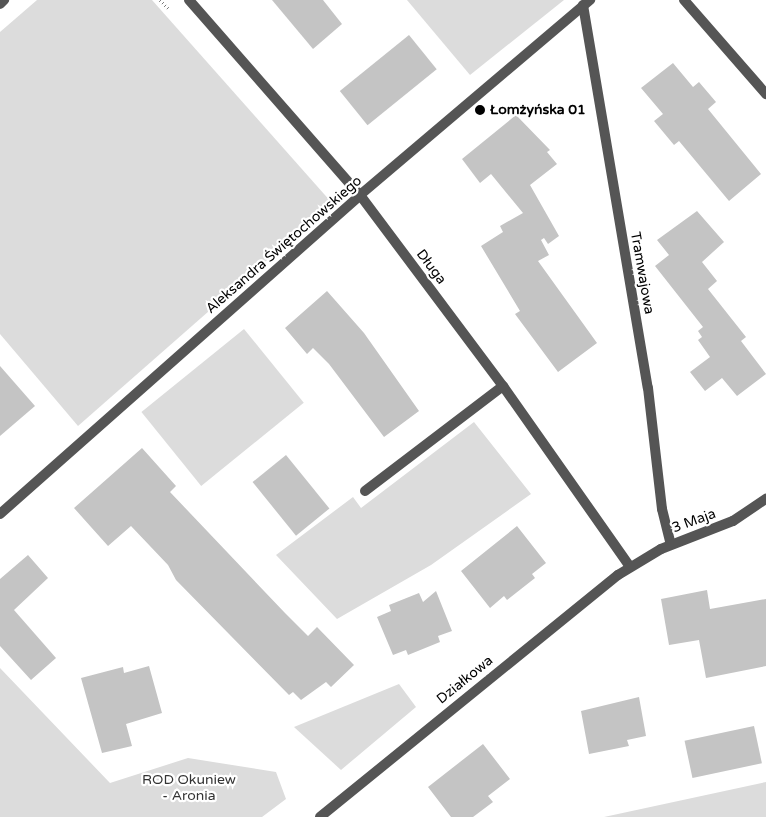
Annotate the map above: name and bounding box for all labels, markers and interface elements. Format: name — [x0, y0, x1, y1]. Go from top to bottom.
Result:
place label: Łomżyńska 01 — [490, 102, 586, 118]
marker: Łomżyńska 01 — [474, 104, 486, 116]
street label: Aleksandra Świętochowskiego — [203, 173, 365, 317]
street label: Tramwajowa — [626, 230, 658, 316]
street label: Długa — [412, 246, 450, 288]
street label: 3 Maja — [670, 505, 718, 537]
street label: Działkowa — [434, 652, 496, 708]
park label: ROD Okuniew - Aronia — [142, 772, 236, 804]

